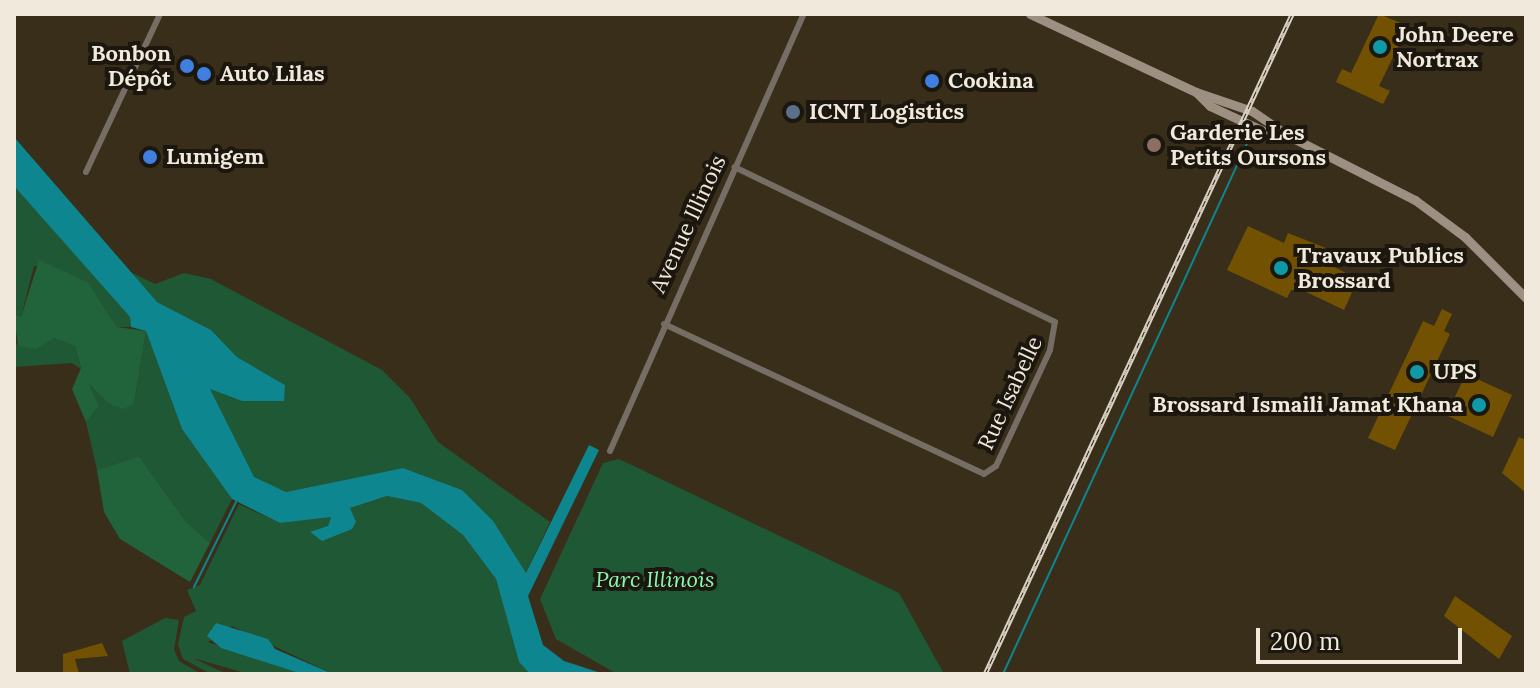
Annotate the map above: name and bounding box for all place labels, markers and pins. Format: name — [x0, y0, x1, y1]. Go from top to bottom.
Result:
place label: John Deere Nortrax — [1396, 21, 1514, 72]
marker: John Deere Nortrax — [1371, 38, 1389, 56]
place label: Bonbon Dépôt — [91, 40, 171, 92]
marker: Bonbon Dépôt — [178, 57, 196, 75]
place label: Auto Lilas — [220, 61, 325, 87]
marker: Auto Lilas — [195, 65, 213, 83]
place label: Cookina — [948, 68, 1034, 94]
marker: Cookina — [923, 72, 941, 90]
place label: ICNT Logistics — [809, 99, 964, 125]
marker: ICNT Logistics — [784, 103, 802, 121]
place label: Garderie Les Petits Oursons — [1170, 119, 1326, 170]
marker: Garderie Les Petits Oursons — [1145, 136, 1163, 154]
place label: Lumigem — [166, 144, 264, 170]
marker: Lumigem — [141, 148, 159, 166]
place label: Travaux Publics Brossard — [1297, 242, 1464, 294]
marker: Travaux Publics Brossard — [1272, 259, 1290, 277]
place label: UPS — [1433, 359, 1477, 385]
marker: UPS — [1408, 363, 1426, 381]
place label: Brossard Ismaili Jamat Khana — [1152, 392, 1463, 418]
marker: Brossard Ismaili Jamat Khana — [1470, 396, 1488, 414]

